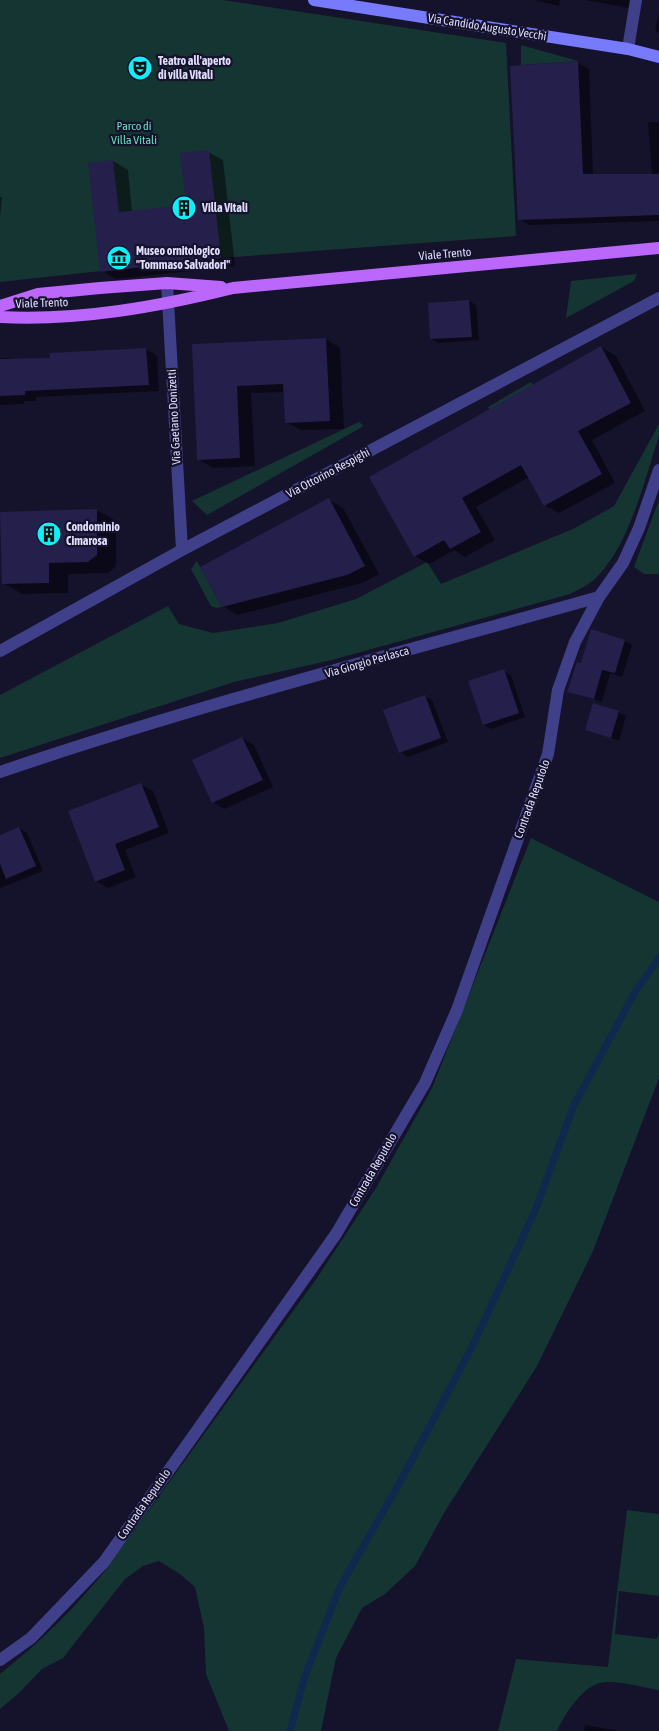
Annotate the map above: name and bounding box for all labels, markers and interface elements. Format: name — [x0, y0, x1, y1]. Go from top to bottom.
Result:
street label: Via Candido Augusto Vecchi — [427, 11, 547, 43]
place label: Teatro all'aperto di villa Vitali — [158, 54, 231, 82]
theatre icon: Teatro all'aperto di villa Vitali — [127, 55, 153, 81]
park label: Parco di Villa Vitali — [111, 119, 157, 147]
building icon: Villa Vitali — [171, 195, 197, 221]
place label: Villa Vitali — [201, 201, 248, 215]
place label: Museo ornitologico "Tommaso Salvadori" — [136, 244, 230, 272]
museum icon: Museo ornitologico "Tommaso Salvadori" — [106, 245, 132, 271]
street label: Viale Trento — [418, 245, 472, 263]
street label: Viale Trento — [15, 295, 69, 311]
street label: Via Gaetano Donizetti — [165, 369, 183, 465]
street label: Via Ottorino Respighi — [284, 445, 372, 501]
place label: Condominio Cimarosa — [66, 520, 120, 548]
building icon: Condominio Cimarosa — [36, 521, 62, 547]
street label: Via Giorgio Perlasca — [323, 643, 411, 681]
street label: Contrada Reputolo — [511, 757, 553, 840]
street label: Contrada Reputolo — [346, 1130, 400, 1209]
street label: Contrada Reputolo — [115, 1466, 174, 1542]

